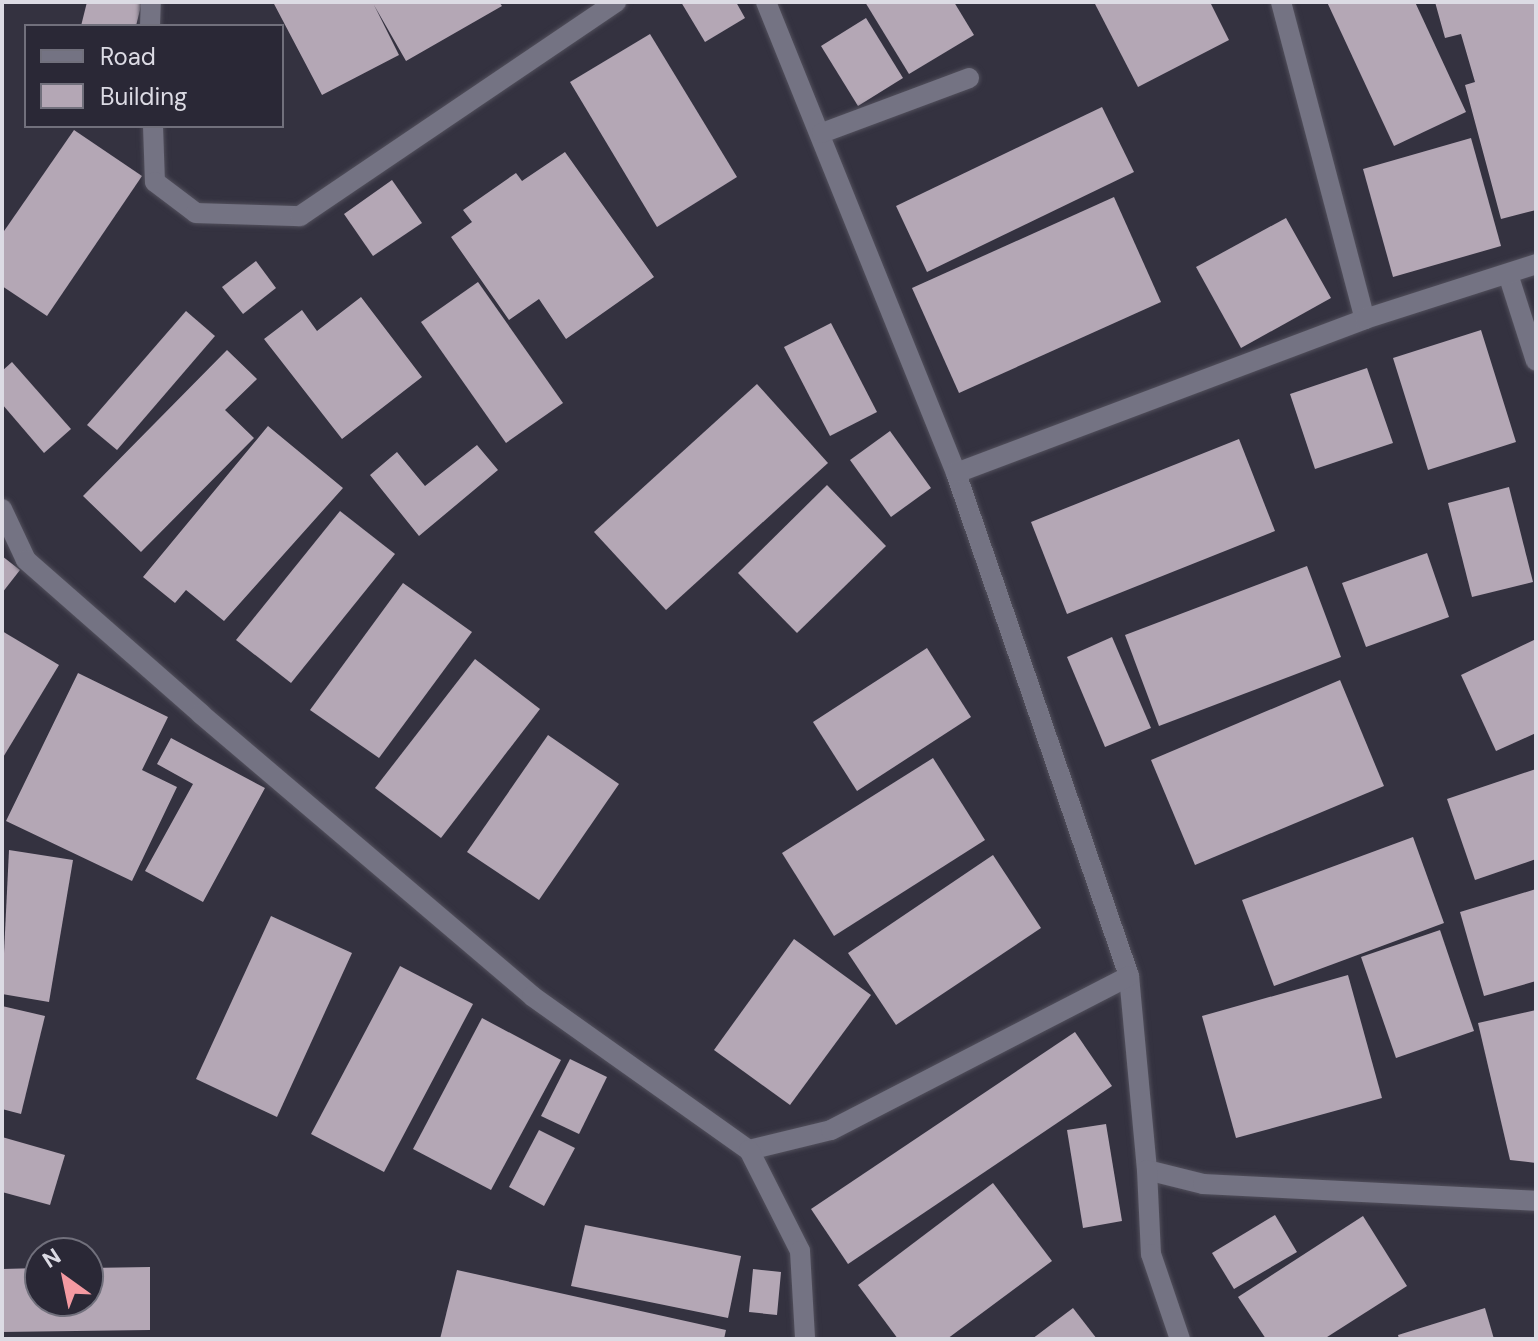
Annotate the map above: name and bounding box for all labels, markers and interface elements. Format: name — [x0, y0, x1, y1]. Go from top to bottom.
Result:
legend — [24, 24, 284, 128]
text: Road — [100, 41, 156, 72]
text: Building — [100, 81, 187, 112]
north arrow — [24, 1237, 104, 1317]
text: N — [37, 1242, 66, 1275]

